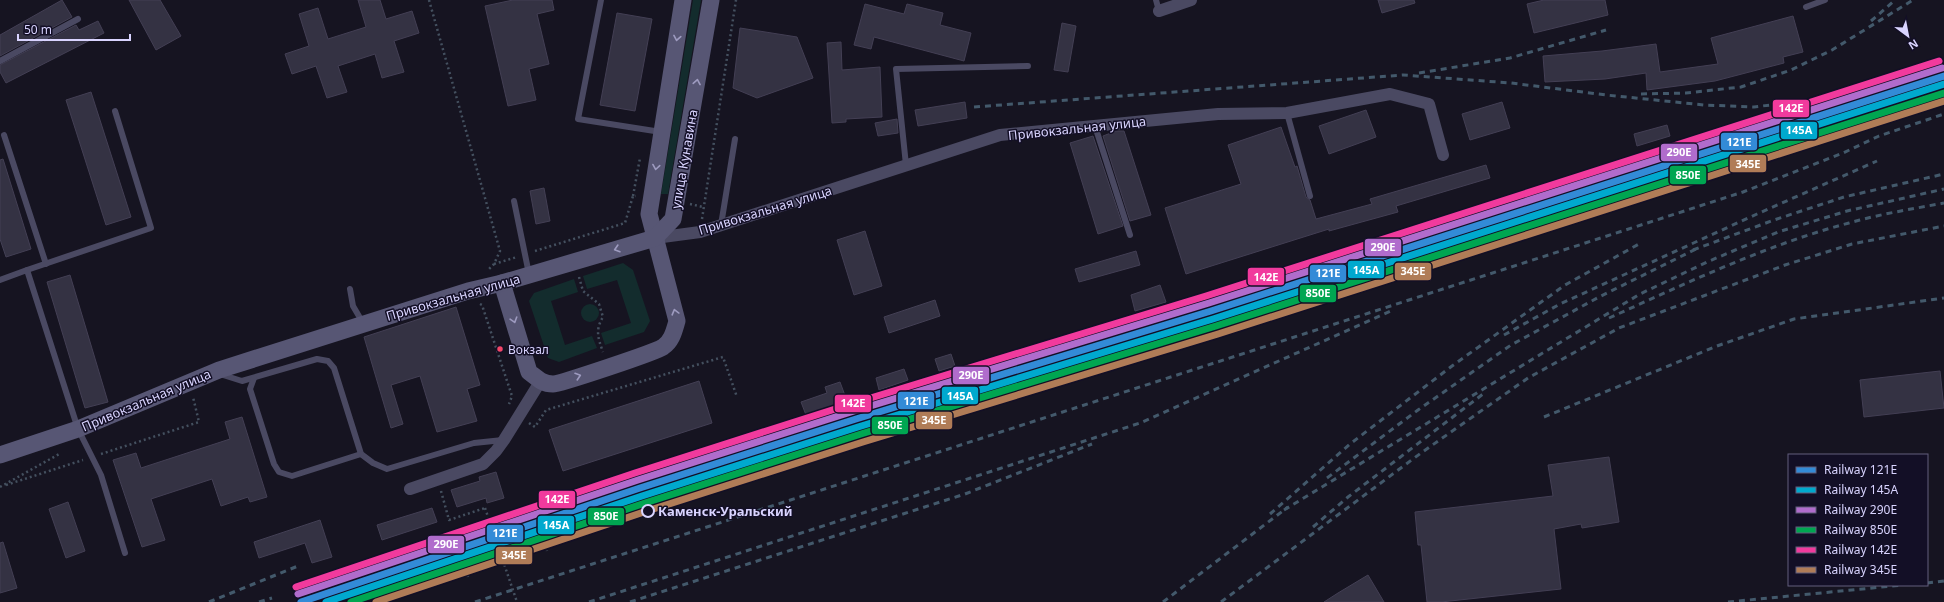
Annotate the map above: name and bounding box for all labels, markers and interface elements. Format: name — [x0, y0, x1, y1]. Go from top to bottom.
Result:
scale bar — [18, 16, 130, 42]
north arrow — [1888, 16, 1928, 56]
text: 50 m — [24, 21, 52, 38]
one-way arrow — [673, 35, 682, 42]
text: N — [1906, 36, 1921, 54]
one-way arrow — [692, 79, 701, 86]
line badge: 142Е — [1772, 99, 1810, 118]
text: 142Е — [1778, 100, 1804, 115]
street label: улица Кунавина — [666, 108, 702, 210]
street label: Привокзальная улица — [1007, 112, 1147, 144]
line badge: 145А — [1780, 121, 1818, 140]
text: 145А — [1786, 122, 1813, 137]
line badge: 121Е — [1720, 132, 1758, 151]
text: 121Е — [1726, 134, 1752, 149]
line badge: 290Е — [1660, 143, 1698, 162]
text: 290Е — [1666, 144, 1692, 159]
line badge: 345Е — [1729, 154, 1767, 173]
text: 345Е — [1735, 156, 1761, 171]
one-way arrow — [652, 164, 660, 170]
line badge: 850Е — [1669, 165, 1707, 185]
text: 850Е — [1675, 167, 1701, 182]
street label: Привокзальная улица — [696, 181, 834, 239]
line badge: 290Е — [1364, 238, 1402, 257]
text: 290Е — [1370, 239, 1396, 254]
one-way arrow — [614, 244, 621, 253]
line badge: 145А — [1347, 260, 1385, 279]
text: 145А — [1353, 262, 1380, 277]
line badge: 345Е — [1394, 262, 1432, 281]
text: 345Е — [1400, 263, 1426, 278]
line badge: 121Е — [1309, 264, 1347, 283]
text: 121Е — [1315, 265, 1341, 280]
line badge: 142Е — [1247, 267, 1285, 286]
street label: Привокзальная улица — [384, 269, 522, 325]
text: 142Е — [1253, 269, 1279, 284]
line badge: 850Е — [1299, 284, 1337, 303]
text: 850Е — [1305, 285, 1331, 300]
one-way arrow — [671, 309, 680, 316]
one-way arrow — [509, 317, 517, 324]
place label: Вокзал — [508, 341, 549, 358]
marker: Вокзал — [495, 344, 505, 354]
street label: Привокзальная улица — [79, 365, 213, 435]
line badge: 290Е — [952, 366, 990, 385]
text: 290Е — [958, 367, 984, 382]
one-way arrow — [574, 373, 581, 381]
line badge: 145А — [941, 386, 979, 405]
text: 145А — [947, 388, 974, 403]
line badge: 121Е — [897, 391, 935, 410]
text: 121Е — [903, 393, 929, 408]
line badge: 142Е — [834, 394, 872, 413]
text: 142Е — [840, 395, 866, 410]
line badge: 345Е — [915, 411, 953, 430]
text: 345Е — [921, 412, 947, 427]
line badge: 850Е — [871, 416, 909, 435]
text: 850Е — [877, 417, 903, 432]
legend — [1788, 454, 1928, 586]
text: Railway 121Е — [1824, 461, 1897, 478]
text: Railway 145А — [1824, 481, 1898, 498]
line badge: 142Е — [538, 490, 576, 509]
text: 142Е — [544, 491, 570, 506]
text: Railway 290Е — [1824, 501, 1897, 518]
place label: Каменск-Уральский — [658, 502, 793, 520]
marker: Каменск-Уральский — [641, 504, 655, 518]
line badge: 850Е — [587, 507, 625, 526]
text: 850Е — [593, 508, 619, 523]
line badge: 145А — [537, 515, 575, 535]
text: 145А — [543, 517, 570, 532]
text: Railway 850Е — [1824, 521, 1897, 538]
line badge: 121Е — [486, 524, 524, 543]
text: 121Е — [492, 525, 518, 540]
line badge: 290Е — [427, 535, 465, 554]
text: 290Е — [433, 536, 459, 551]
text: Railway 142Е — [1824, 541, 1897, 558]
line badge: 345Е — [495, 546, 533, 565]
text: 345Е — [501, 547, 527, 562]
text: Railway 345Е — [1824, 561, 1897, 578]

